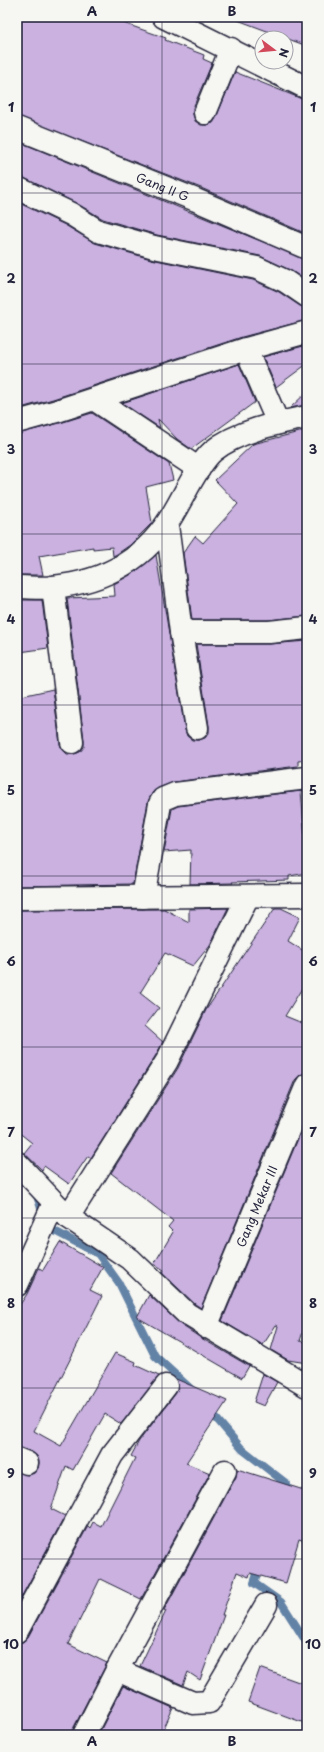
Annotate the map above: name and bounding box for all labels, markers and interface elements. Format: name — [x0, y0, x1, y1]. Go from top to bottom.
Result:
text: A — [87, 1, 97, 20]
text: B — [228, 1, 237, 20]
north arrow — [254, 30, 294, 70]
text: N — [275, 46, 293, 60]
text: 1 — [8, 97, 14, 116]
text: 1 — [310, 97, 316, 116]
street label: Gang II G — [133, 168, 192, 205]
text: 2 — [6, 268, 16, 287]
text: 2 — [308, 268, 318, 287]
text: 3 — [7, 439, 16, 458]
text: 3 — [309, 439, 318, 458]
text: 4 — [7, 609, 16, 628]
text: 4 — [309, 609, 318, 628]
text: 5 — [7, 780, 15, 799]
text: 5 — [309, 780, 317, 799]
text: 6 — [6, 951, 16, 970]
text: 6 — [308, 951, 318, 970]
text: 7 — [7, 1122, 15, 1141]
text: 7 — [309, 1122, 317, 1141]
street label: Gang Mekar III — [231, 1163, 282, 1250]
text: 8 — [7, 1293, 15, 1312]
text: 8 — [309, 1293, 317, 1312]
text: 9 — [7, 1463, 15, 1482]
text: 9 — [309, 1463, 317, 1482]
text: 10 — [3, 1634, 19, 1653]
text: 10 — [305, 1634, 321, 1653]
text: A — [87, 1731, 97, 1750]
text: B — [228, 1731, 237, 1750]

